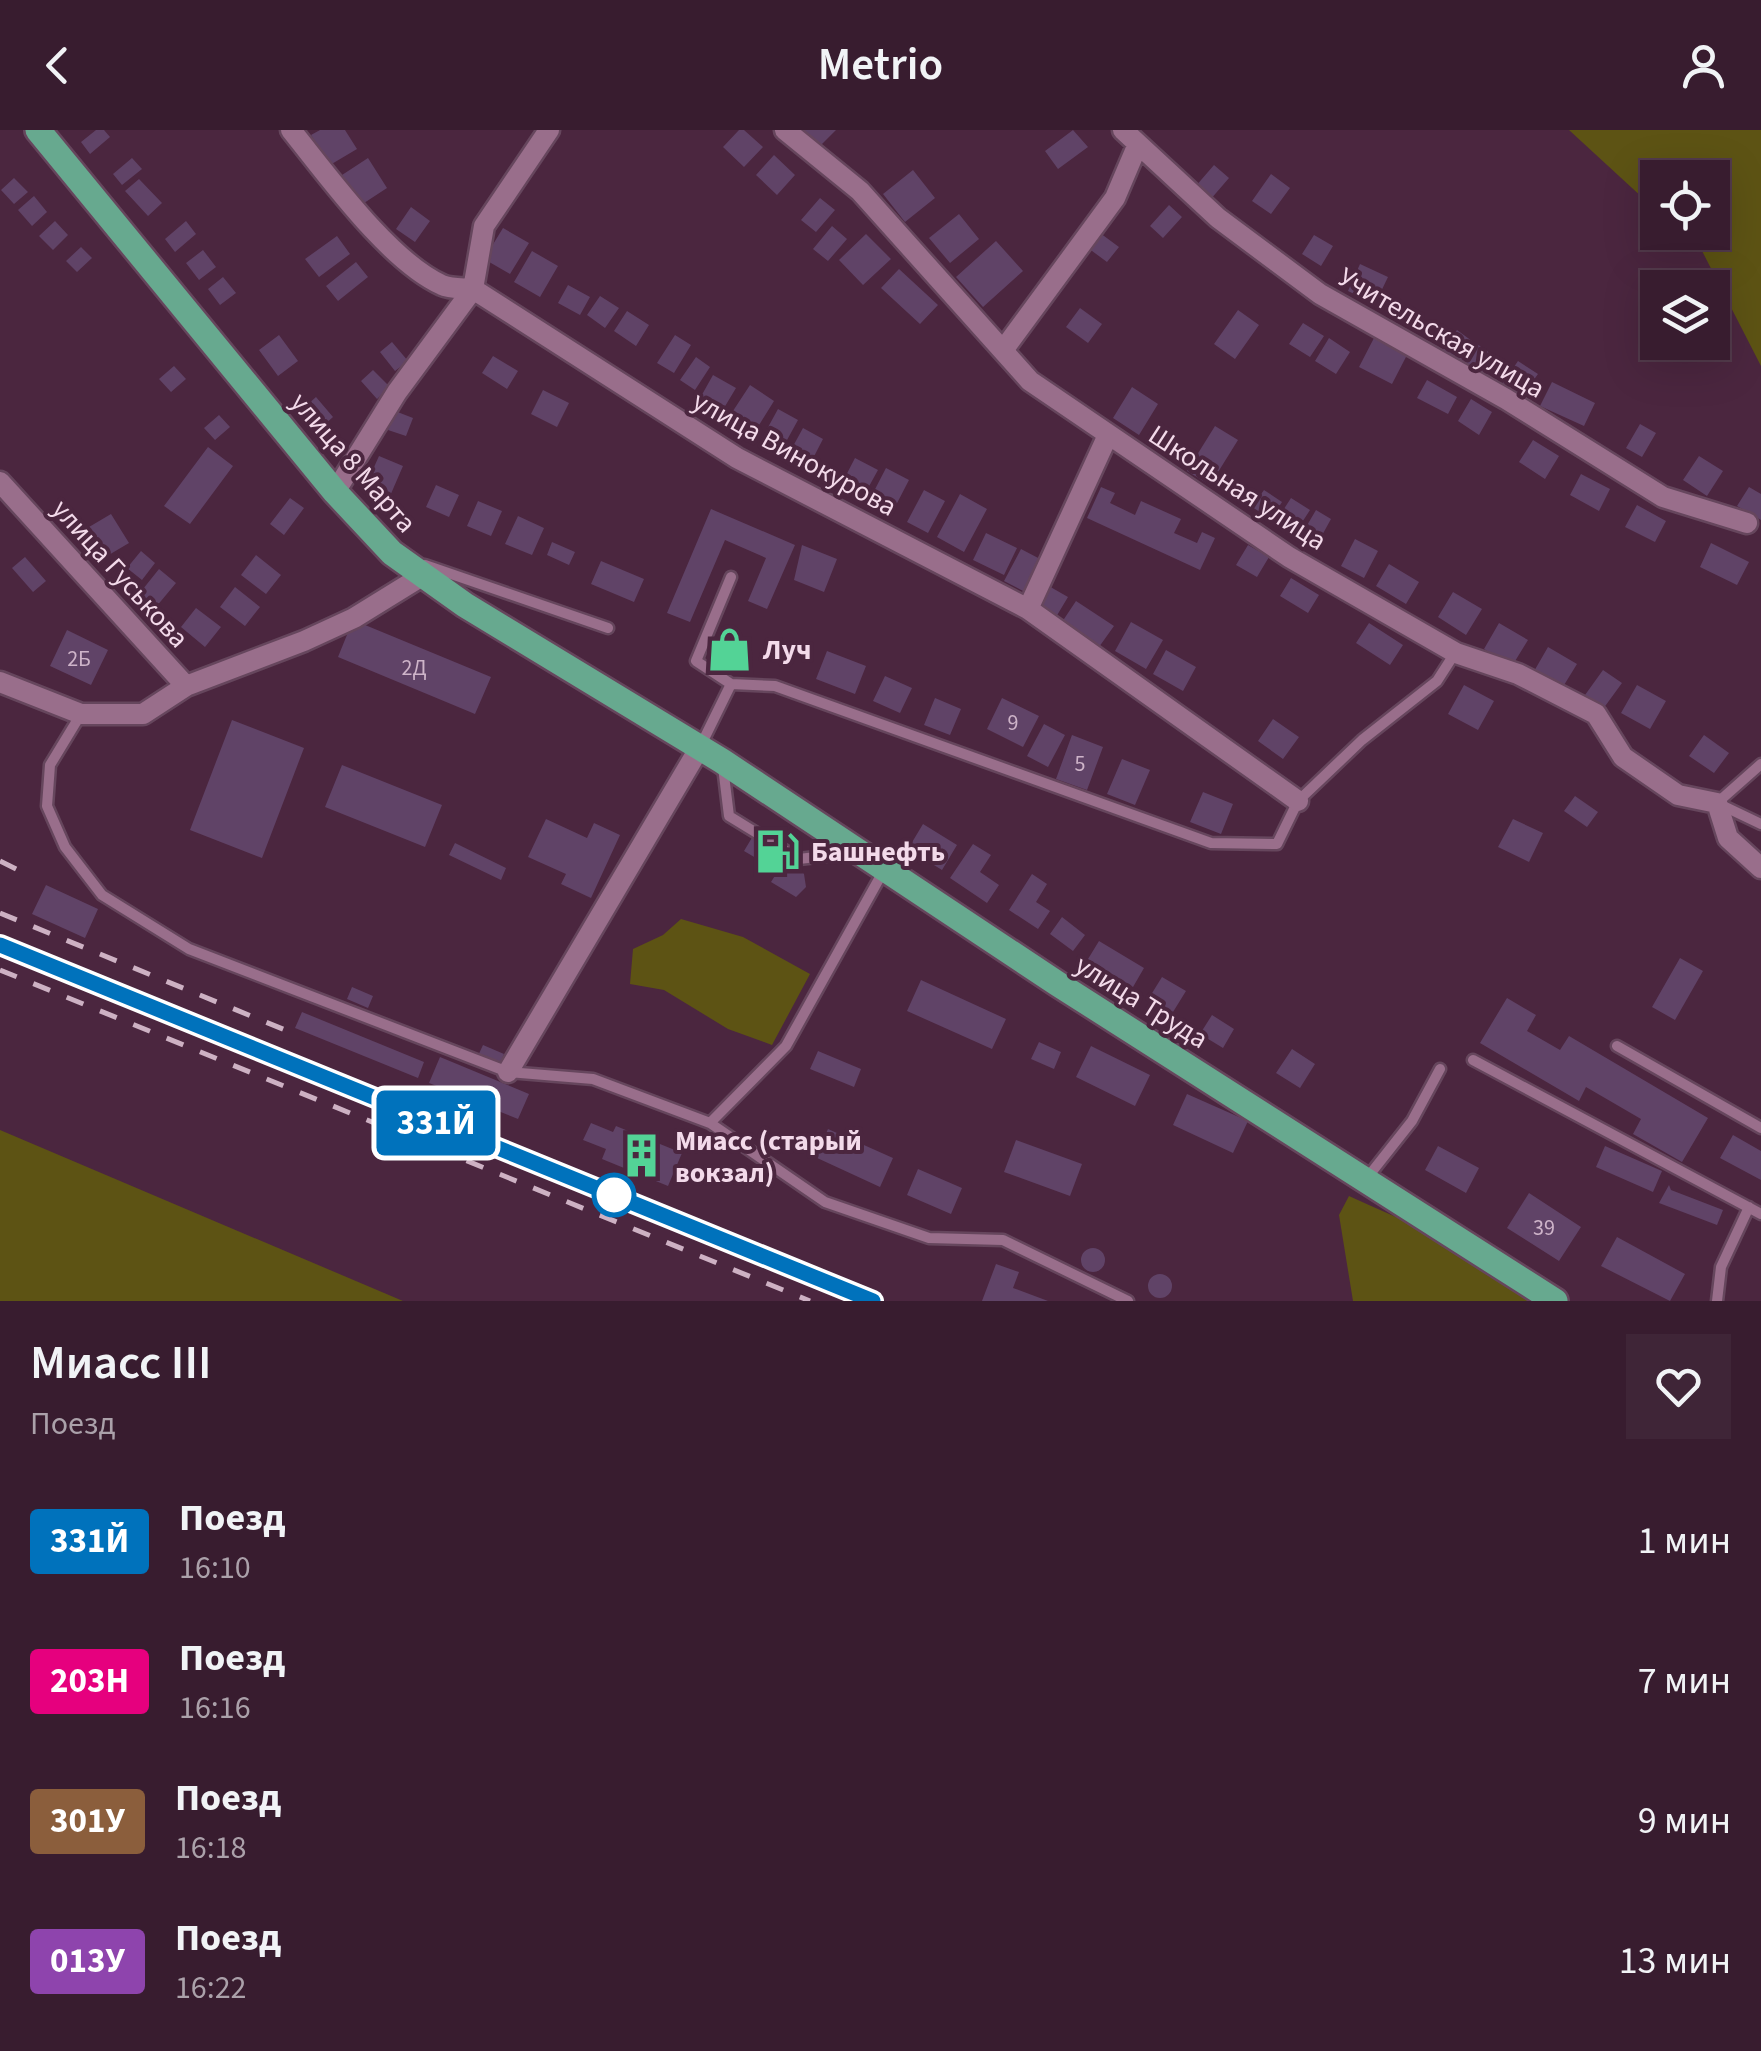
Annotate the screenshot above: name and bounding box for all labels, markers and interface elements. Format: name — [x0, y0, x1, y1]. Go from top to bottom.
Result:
text: Metrio — [818, 33, 943, 97]
icon: back — [30, 38, 85, 93]
icon: person — [1676, 38, 1731, 93]
map controls — [1640, 160, 1730, 360]
button: locate — [1640, 160, 1730, 250]
street label: Учительская улица — [1331, 257, 1552, 408]
button: layers — [1640, 270, 1730, 360]
street label: улица Винокурова — [685, 381, 904, 527]
street label: улица 8 Марта — [281, 384, 426, 542]
street label: Школьная улица — [1141, 415, 1334, 560]
street label: улица Гуськова — [42, 490, 198, 657]
shop icon: Луч — [706, 625, 754, 673]
place label: Луч — [762, 630, 811, 670]
house number: 2Б — [67, 643, 91, 675]
house number: 2Д — [402, 652, 426, 684]
house number: 9 — [1008, 707, 1018, 739]
house number: 5 — [1075, 748, 1085, 780]
fuel station icon: Башнефть — [754, 827, 802, 875]
place label: Башнефть — [811, 832, 945, 872]
street label: улица Труда — [1067, 945, 1216, 1059]
line badge: 331Й — [366, 1090, 506, 1156]
text: 331Й — [396, 1098, 476, 1148]
place label: Миасс (старый вокзал) — [675, 1121, 862, 1193]
building icon: Миасс (старый вокзал) — [618, 1132, 666, 1180]
unlabelled marker — [593, 1174, 635, 1216]
house number: 39 — [1533, 1212, 1555, 1244]
text: Миасс III — [30, 1329, 211, 1397]
button: heart — [1626, 1334, 1731, 1439]
text: Поезд — [30, 1401, 116, 1447]
text: Поезд — [179, 1491, 285, 1545]
text: 1 мин — [1638, 1514, 1731, 1568]
text: 331Й — [50, 1516, 129, 1566]
text: 16:10 — [179, 1545, 251, 1591]
text: Поезд — [179, 1631, 285, 1685]
text: 7 мин — [1638, 1654, 1731, 1708]
text: 203Н — [50, 1656, 129, 1706]
text: 16:16 — [179, 1685, 251, 1731]
text: Поезд — [175, 1771, 281, 1825]
text: 9 мин — [1638, 1794, 1731, 1848]
text: 301У — [50, 1796, 125, 1846]
text: 16:18 — [175, 1825, 246, 1871]
text: Поезд — [175, 1911, 281, 1965]
text: 13 мин — [1619, 1934, 1731, 1988]
text: 013У — [50, 1936, 125, 1986]
text: 16:22 — [175, 1965, 246, 2011]

